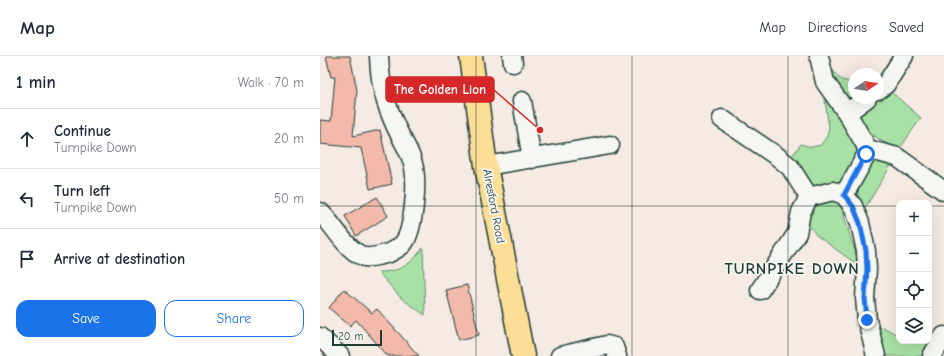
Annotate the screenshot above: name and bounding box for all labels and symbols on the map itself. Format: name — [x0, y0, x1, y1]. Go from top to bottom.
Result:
north arrow — [848, 68, 884, 104]
callout: The Golden Lion — [386, 77, 494, 102]
text: The Golden Lion — [394, 82, 486, 97]
route start — [857, 145, 875, 163]
street label: Alresford Road — [480, 168, 508, 244]
district label: TURNPIKE DOWN — [724, 260, 860, 278]
route end — [858, 311, 876, 329]
scale bar — [332, 328, 382, 347]

